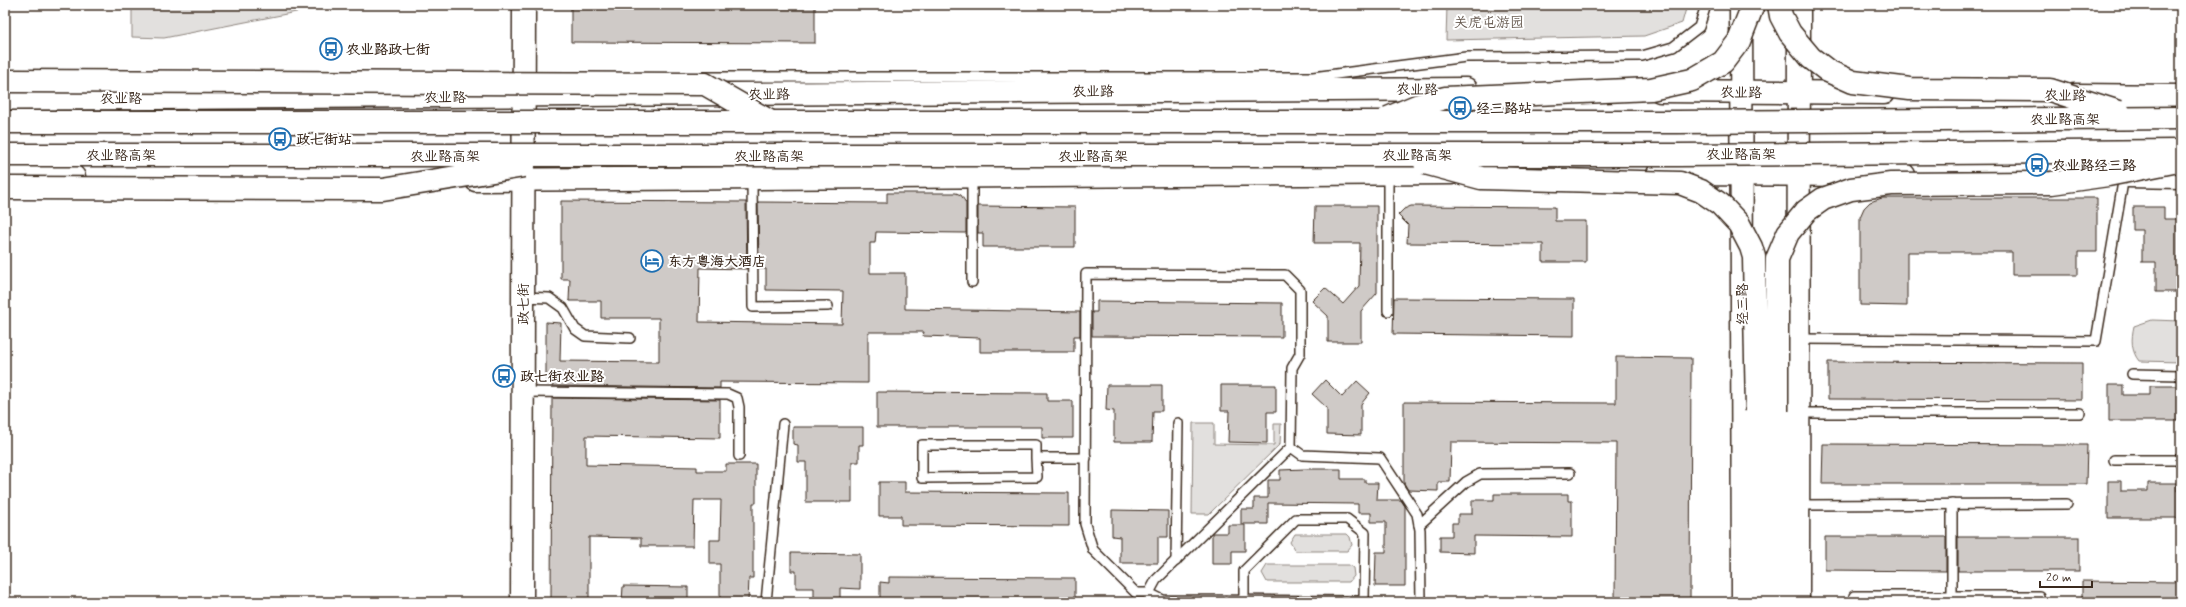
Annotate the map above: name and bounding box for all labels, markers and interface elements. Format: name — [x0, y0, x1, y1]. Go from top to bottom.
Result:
park label: 关虎屯游园 — [1454, 14, 1524, 32]
bus stop icon: 农业路政七街 — [318, 36, 344, 62]
place label: 农业路政七街 — [346, 41, 430, 59]
street label: 农业路 — [1396, 81, 1438, 99]
street label: 农业路 — [1072, 83, 1114, 101]
street label: 农业路 — [1720, 84, 1762, 102]
street label: 农业路 — [748, 86, 790, 104]
street label: 农业路 — [2044, 87, 2086, 105]
street label: 农业路 — [424, 89, 466, 107]
street label: 农业路 — [100, 90, 142, 108]
bus stop icon: 经三路站 — [1447, 95, 1473, 121]
place label: 经三路站 — [1476, 100, 1532, 118]
street label: 农业路高架 — [2030, 111, 2100, 129]
bus stop icon: 政七街站 — [267, 126, 293, 152]
place label: 政七街站 — [296, 131, 352, 149]
street label: 农业路高架 — [1706, 146, 1776, 164]
street label: 农业路高架 — [86, 147, 156, 165]
street label: 农业路高架 — [1382, 147, 1452, 165]
street label: 农业路高架 — [410, 148, 480, 166]
street label: 农业路高架 — [734, 148, 804, 166]
street label: 农业路高架 — [1058, 148, 1128, 166]
bus stop icon: 农业路经三路 — [2024, 152, 2050, 178]
place label: 农业路经三路 — [2052, 157, 2136, 175]
hotel icon: 东方粤海大酒店 — [639, 248, 665, 274]
place label: 东方粤海大酒店 — [668, 253, 766, 271]
street label: 政七街 — [515, 283, 533, 325]
street label: 经三路 — [1734, 283, 1752, 325]
bus stop icon: 政七街农业路 — [491, 363, 517, 389]
place label: 政七街农业路 — [520, 368, 604, 386]
scale bar — [2040, 563, 2092, 589]
text: 20 m — [2046, 570, 2072, 586]

